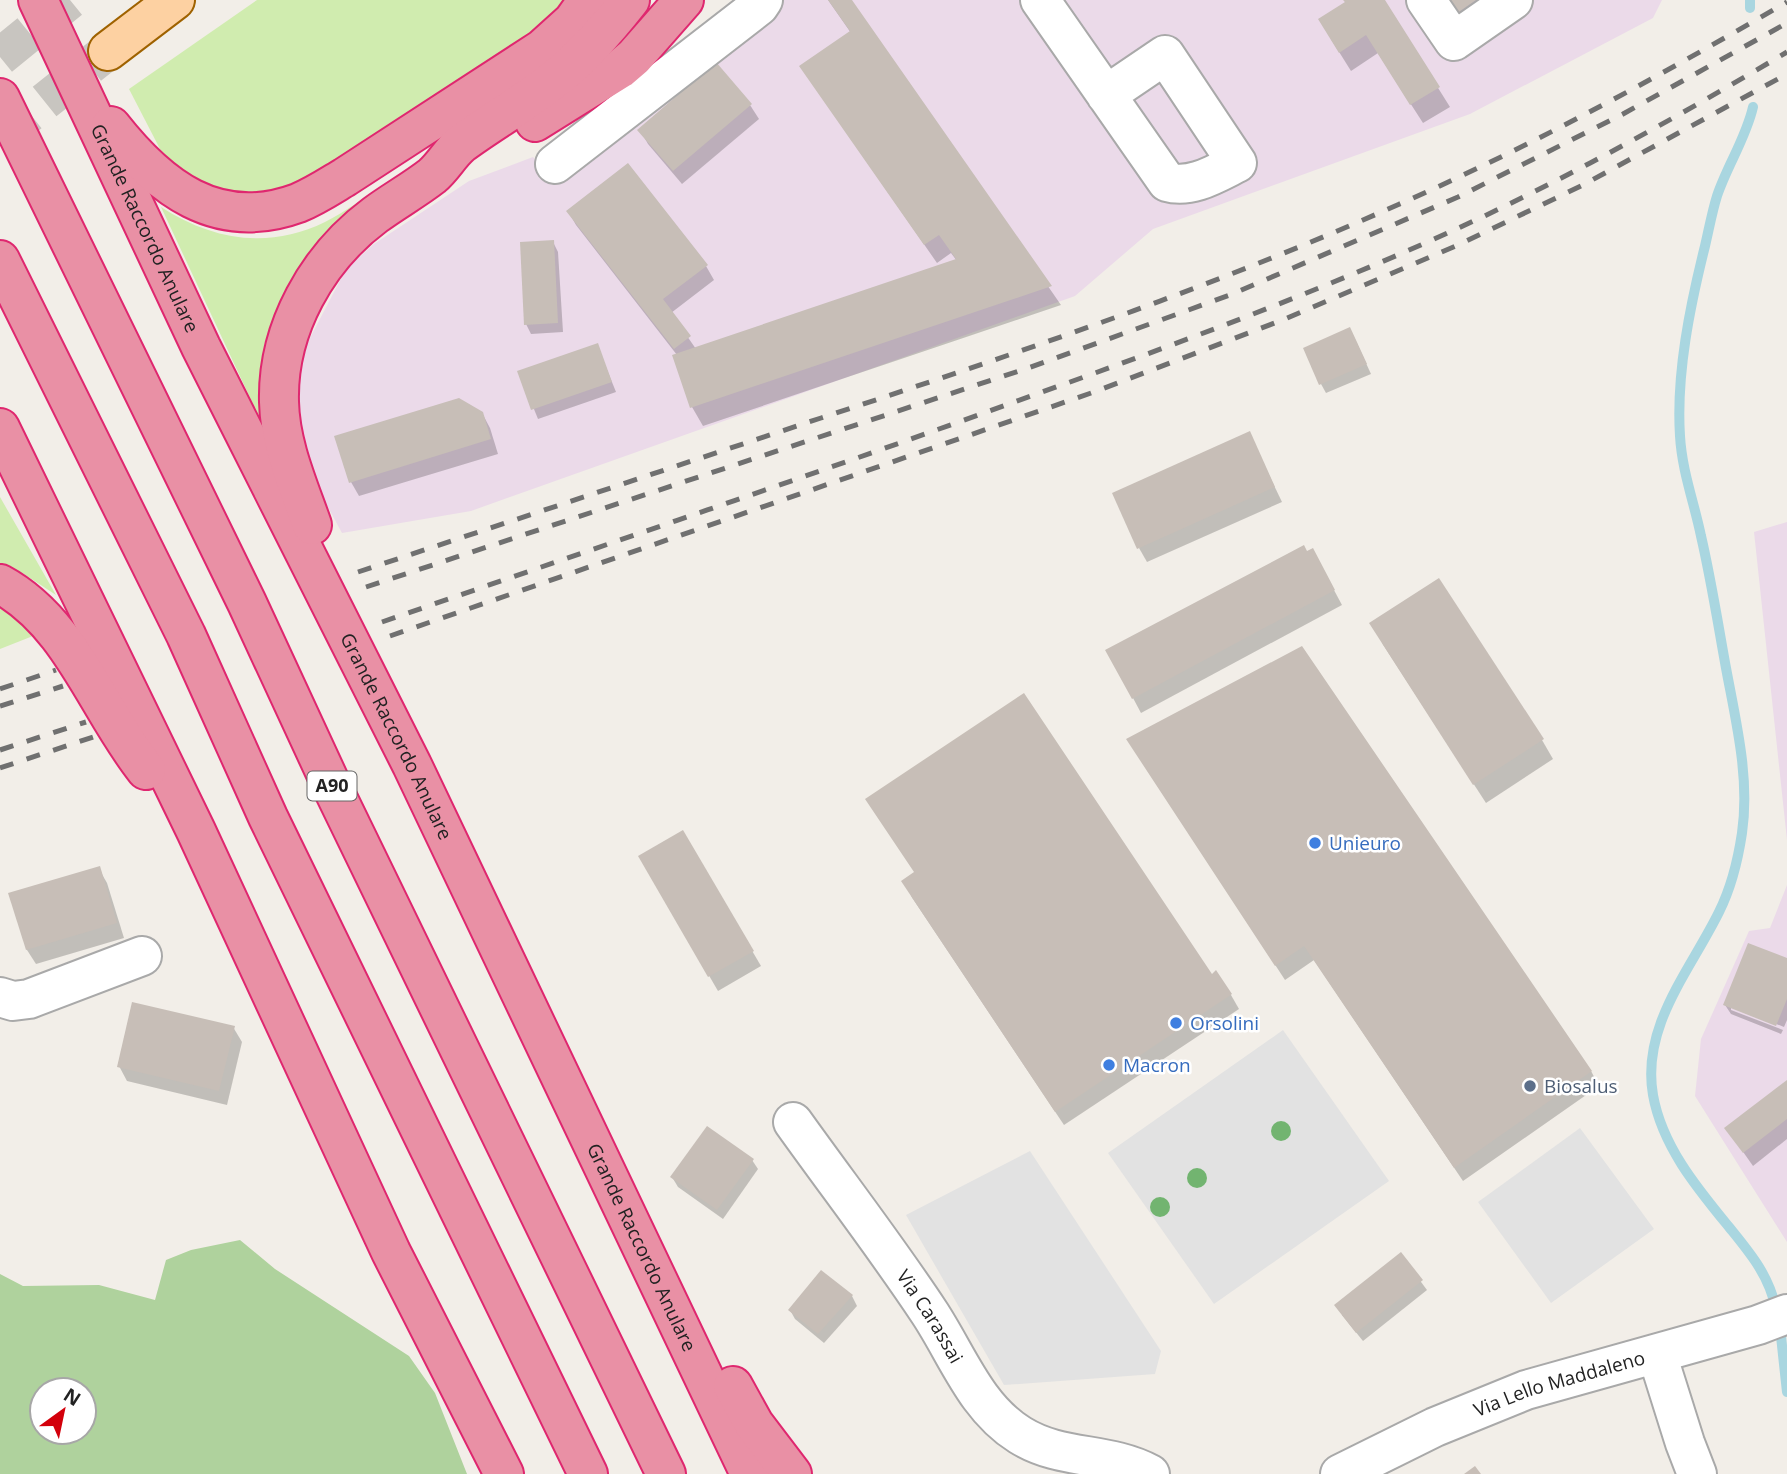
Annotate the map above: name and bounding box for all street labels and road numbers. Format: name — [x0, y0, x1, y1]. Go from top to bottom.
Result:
street label: Grande Raccordo Anulare — [85, 119, 205, 337]
street label: Grande Raccordo Anulare — [334, 628, 459, 844]
road number: A90 — [308, 772, 356, 800]
street label: Grande Raccordo Anulare — [581, 1139, 703, 1356]
street label: Via Carassai — [891, 1264, 969, 1368]
street label: Via Lello Maddaleno — [1470, 1344, 1648, 1423]

